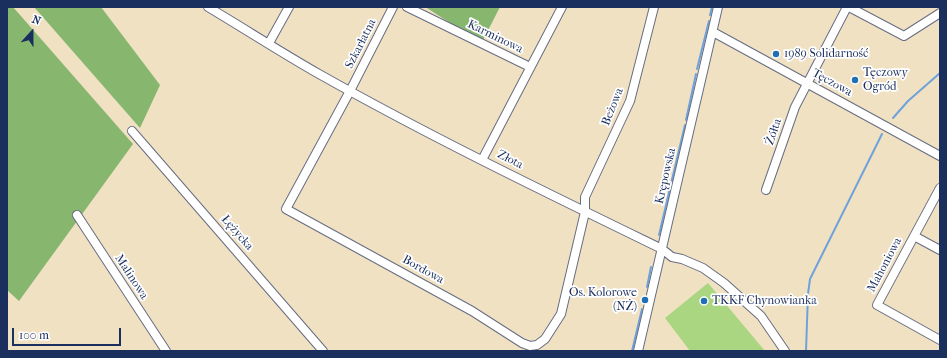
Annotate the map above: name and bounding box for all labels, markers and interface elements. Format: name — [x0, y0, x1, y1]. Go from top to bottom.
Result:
north arrow — [12, 12, 52, 52]
text: N — [30, 13, 43, 28]
street label: Szkarłatna — [342, 17, 380, 71]
street label: Karminowa — [465, 17, 525, 57]
place label: 1989 Solidarność — [784, 47, 868, 61]
marker: 1989 Solidarność — [771, 49, 781, 59]
street label: Tęczowa — [809, 66, 855, 100]
place label: Tęczowy Ogród — [863, 66, 908, 94]
marker: Tęczowy Ogród — [850, 75, 860, 85]
street label: Beżowa — [599, 86, 627, 128]
street label: Żółta — [763, 117, 785, 147]
street label: Złota — [495, 147, 525, 173]
street label: Krępowska — [653, 147, 679, 205]
street label: Łężycka — [218, 213, 256, 253]
street label: Mahoniowa — [865, 235, 905, 295]
street label: Malinowa — [111, 252, 151, 302]
street label: Bordowa — [400, 253, 446, 287]
place label: Os. Kolorowe (NŻ) — [569, 286, 637, 314]
place label: TKKF Chynowianka — [712, 294, 817, 308]
marker: Os. Kolorowe (NŻ) — [640, 295, 650, 305]
marker: TKKF Chynowianka — [699, 296, 709, 306]
scale bar — [14, 320, 123, 346]
text: 100 m — [19, 328, 49, 342]

